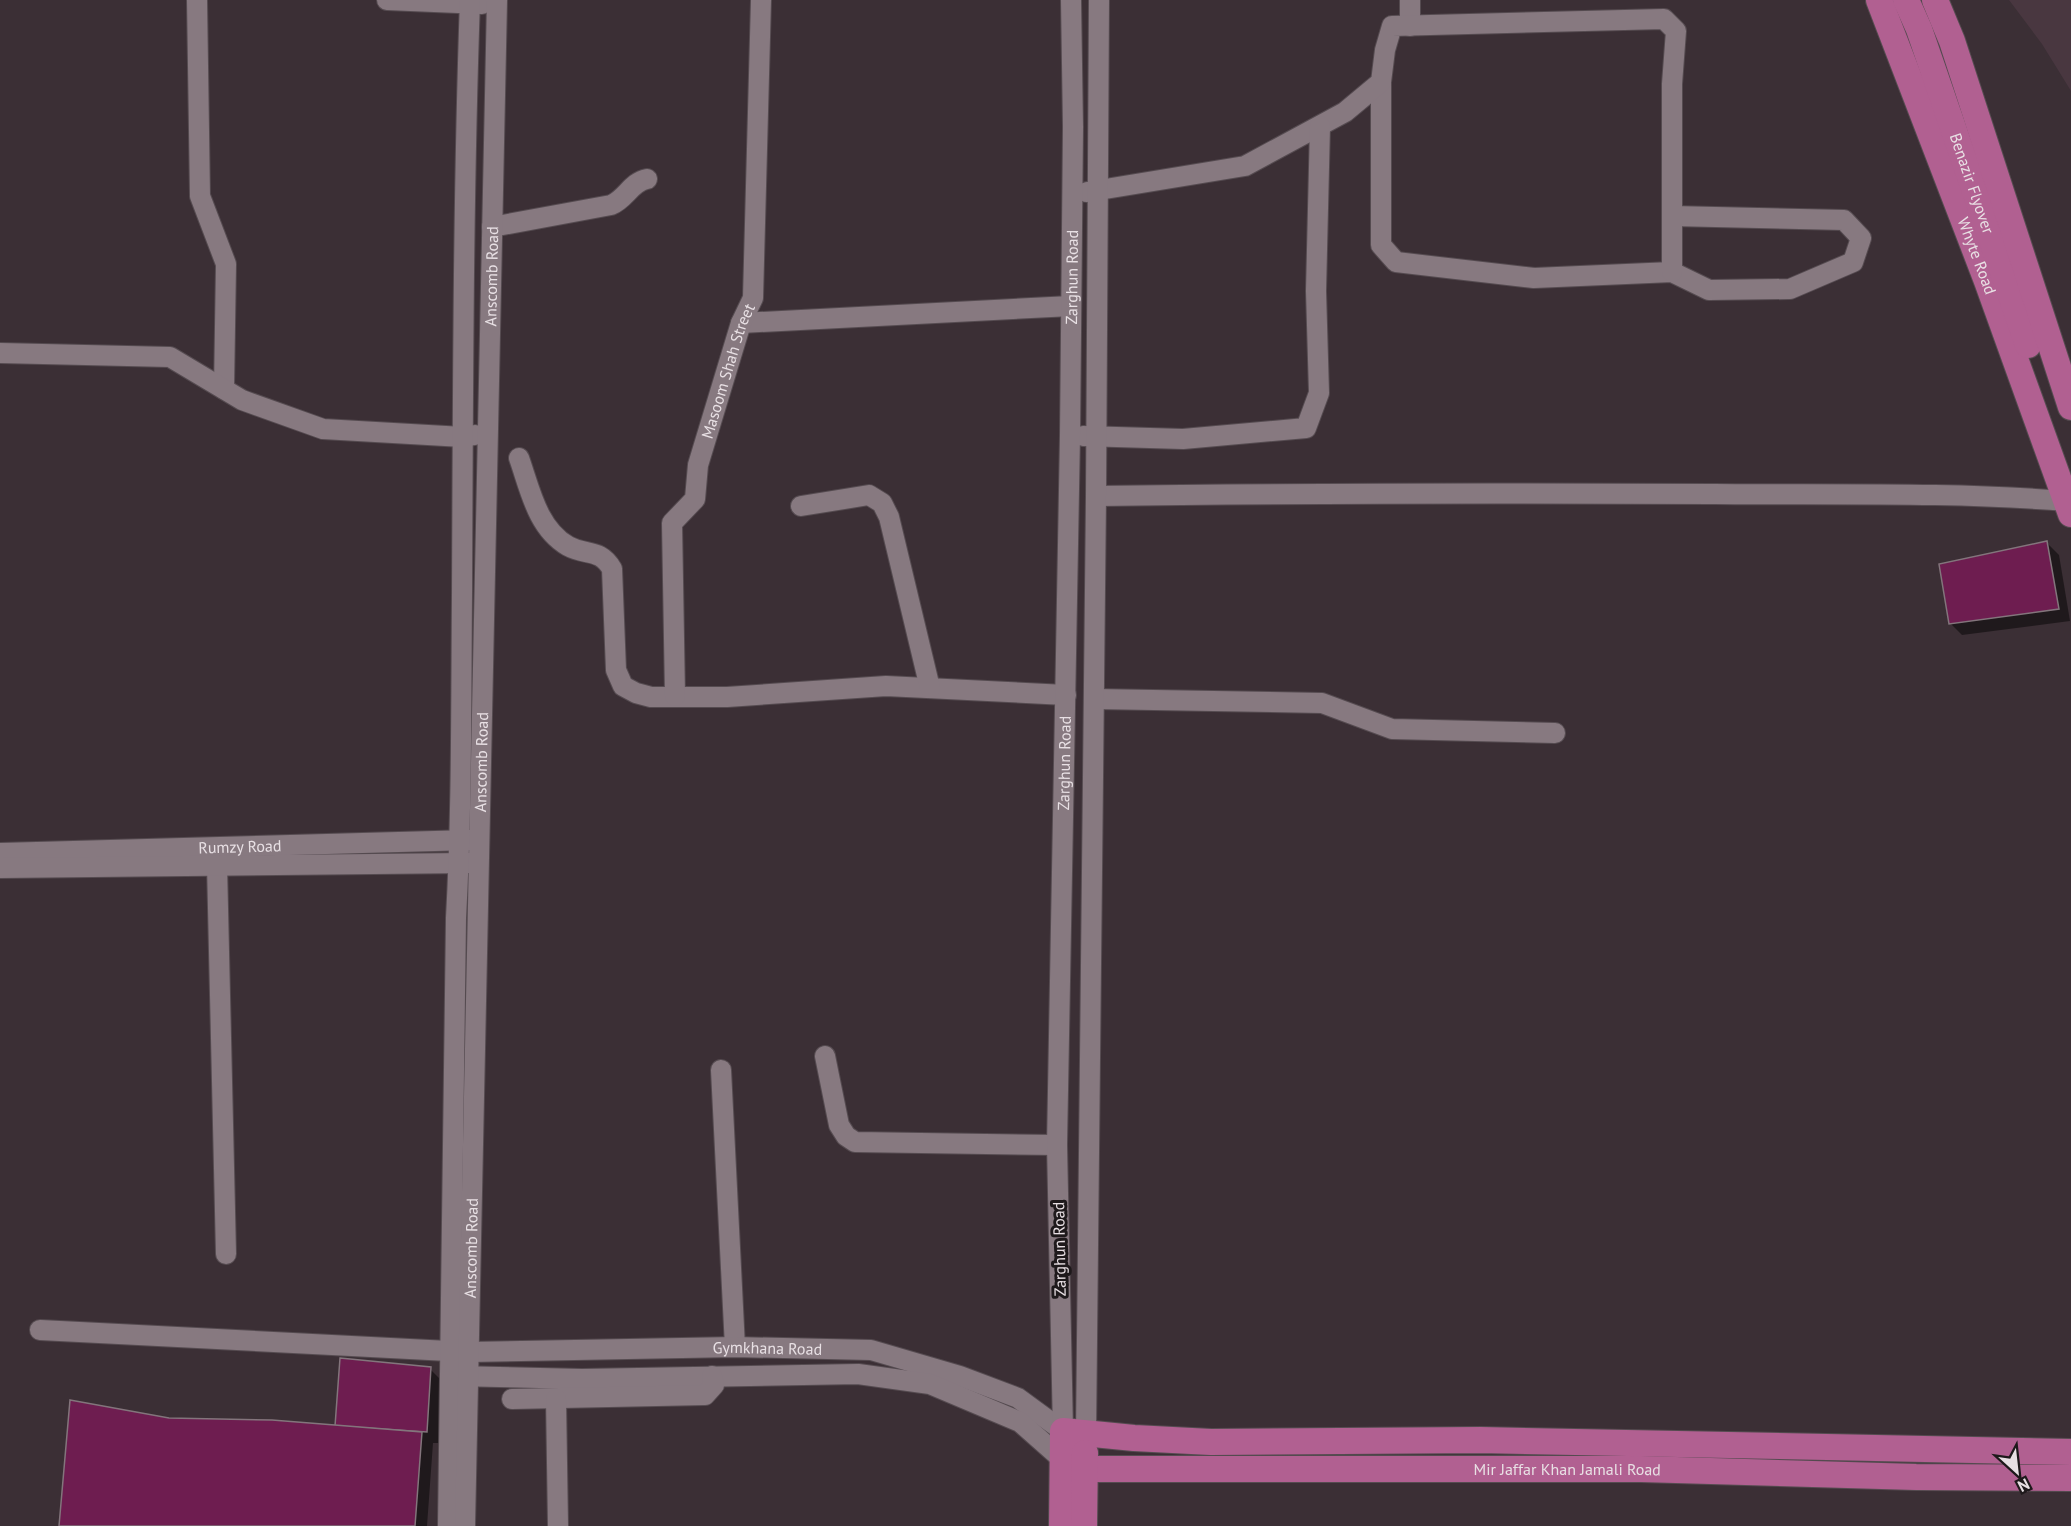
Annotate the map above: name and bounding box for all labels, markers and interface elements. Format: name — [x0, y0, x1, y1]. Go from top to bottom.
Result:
street label: Benazir Flyover — [1946, 130, 1999, 237]
street label: Whyte Road — [1953, 214, 2001, 297]
street label: Anscomb Road — [480, 226, 502, 327]
street label: Zarghun Road — [1061, 230, 1082, 325]
street label: Masoom Shah Street — [697, 299, 759, 441]
street label: Anscomb Road — [470, 712, 492, 812]
street label: Zarghun Road — [1053, 716, 1075, 811]
street label: Rumzy Road — [198, 835, 282, 858]
street label: Anscomb Road — [460, 1198, 482, 1298]
street label: Zarghun Road — [1048, 1202, 1070, 1296]
street label: Gymkhana Road — [712, 1337, 822, 1359]
north arrow — [1987, 1442, 2047, 1502]
street label: Mir Jaffar Khan Jamali Road — [1474, 1459, 1661, 1480]
text: N — [2015, 1474, 2033, 1497]

